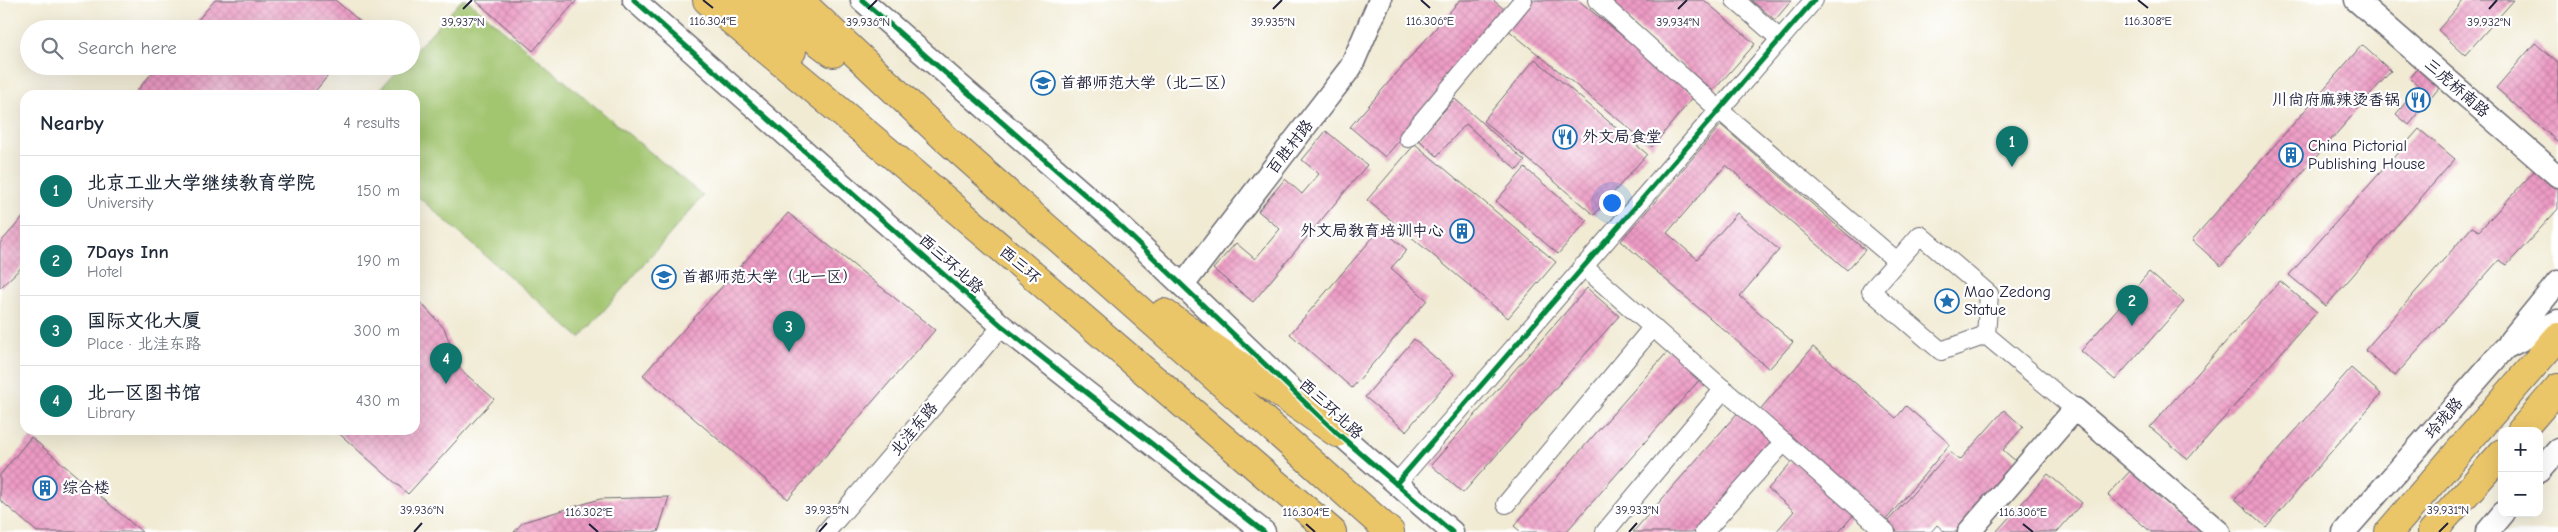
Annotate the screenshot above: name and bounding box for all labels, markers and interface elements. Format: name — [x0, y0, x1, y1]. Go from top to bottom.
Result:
text: 116.304°E — [689, 14, 737, 28]
text: 116.306°E — [1406, 14, 1454, 28]
text: 116.308°E — [2124, 14, 2172, 28]
text: 39.937°N — [441, 15, 485, 29]
text: 39.936°N — [846, 15, 890, 29]
text: 39.935°N — [1251, 15, 1295, 29]
text: 39.934°N — [1656, 15, 1700, 29]
text: 39.932°N — [2467, 15, 2511, 29]
search box — [20, 20, 420, 75]
icon: search — [38, 34, 66, 62]
text: Search here — [78, 37, 177, 59]
street label: 三虎桥南路 — [2421, 55, 2493, 121]
school or university icon: 首都师范大学（北二区） — [1030, 70, 1056, 96]
place label: 首都师范大学（北二区） — [1060, 74, 1236, 92]
restaurant icon: 川尚府麻辣烫香锅 — [2405, 87, 2431, 113]
place label: 川尚府麻辣烫香锅 — [2272, 91, 2400, 109]
text: Nearby — [40, 111, 104, 135]
text: 4 results — [343, 114, 400, 132]
street label: 百胜村路 — [1263, 116, 1317, 178]
restaurant icon: 外文局食堂 — [1552, 124, 1578, 150]
pin: 1 — [1996, 126, 2028, 167]
place label: 外文局食堂 — [1582, 128, 1662, 146]
place label: China Pictorial Publishing House — [2308, 137, 2425, 173]
building icon: China Pictorial Publishing House — [2278, 142, 2304, 168]
text: 北京工业大学继续教育学院 — [87, 172, 315, 194]
text: 1 — [53, 182, 59, 200]
text: 150 m — [357, 182, 400, 200]
your location — [1599, 190, 1625, 216]
text: University — [87, 194, 153, 212]
building icon: 外文局教育培训中心 — [1449, 218, 1475, 244]
place label: 外文局教育培训中心 — [1300, 222, 1444, 240]
street label: 西三环北路 — [915, 231, 987, 297]
text: 7Days Inn — [87, 241, 169, 263]
street label: 西三环 — [996, 242, 1044, 288]
text: 2 — [52, 252, 60, 270]
text: 190 m — [357, 252, 400, 270]
text: Hotel — [87, 263, 123, 281]
school or university icon: 首都师范大学（北一区） — [651, 264, 677, 290]
place label: 首都师范大学（北一区） — [682, 268, 858, 286]
place label: Mao Zedong Statue — [1964, 283, 2051, 319]
pin: 2 — [2116, 285, 2148, 326]
place icon: Mao Zedong Statue — [1934, 288, 1960, 314]
text: 国际文化大厦 — [87, 310, 201, 332]
pin: 3 — [773, 311, 805, 352]
text: 3 — [52, 322, 60, 340]
text: 300 m — [354, 322, 400, 340]
text: Place · 北洼东路 — [87, 335, 201, 353]
pin: 4 — [430, 343, 462, 384]
street label: 西三环北路 — [1296, 375, 1366, 443]
text: 北一区图书馆 — [87, 382, 201, 404]
text: 4 — [52, 392, 60, 410]
text: 430 m — [356, 392, 400, 410]
street label: 玲珑路 — [2421, 394, 2467, 442]
street label: 北洼东路 — [887, 399, 941, 459]
text: Library — [87, 404, 135, 422]
map controls — [2498, 427, 2543, 517]
button: + — [2498, 427, 2543, 472]
button: − — [2498, 472, 2543, 517]
building icon: 综合楼 — [32, 475, 58, 501]
place label: 综合楼 — [62, 479, 110, 497]
text: 39.936°N — [400, 503, 444, 517]
text: 39.935°N — [805, 503, 849, 517]
text: 39.933°N — [1615, 503, 1659, 517]
text: 39.931°N — [2427, 503, 2469, 517]
text: 116.302°E — [565, 505, 613, 519]
text: 116.304°E — [1282, 505, 1330, 519]
text: 116.306°E — [1999, 505, 2047, 519]

